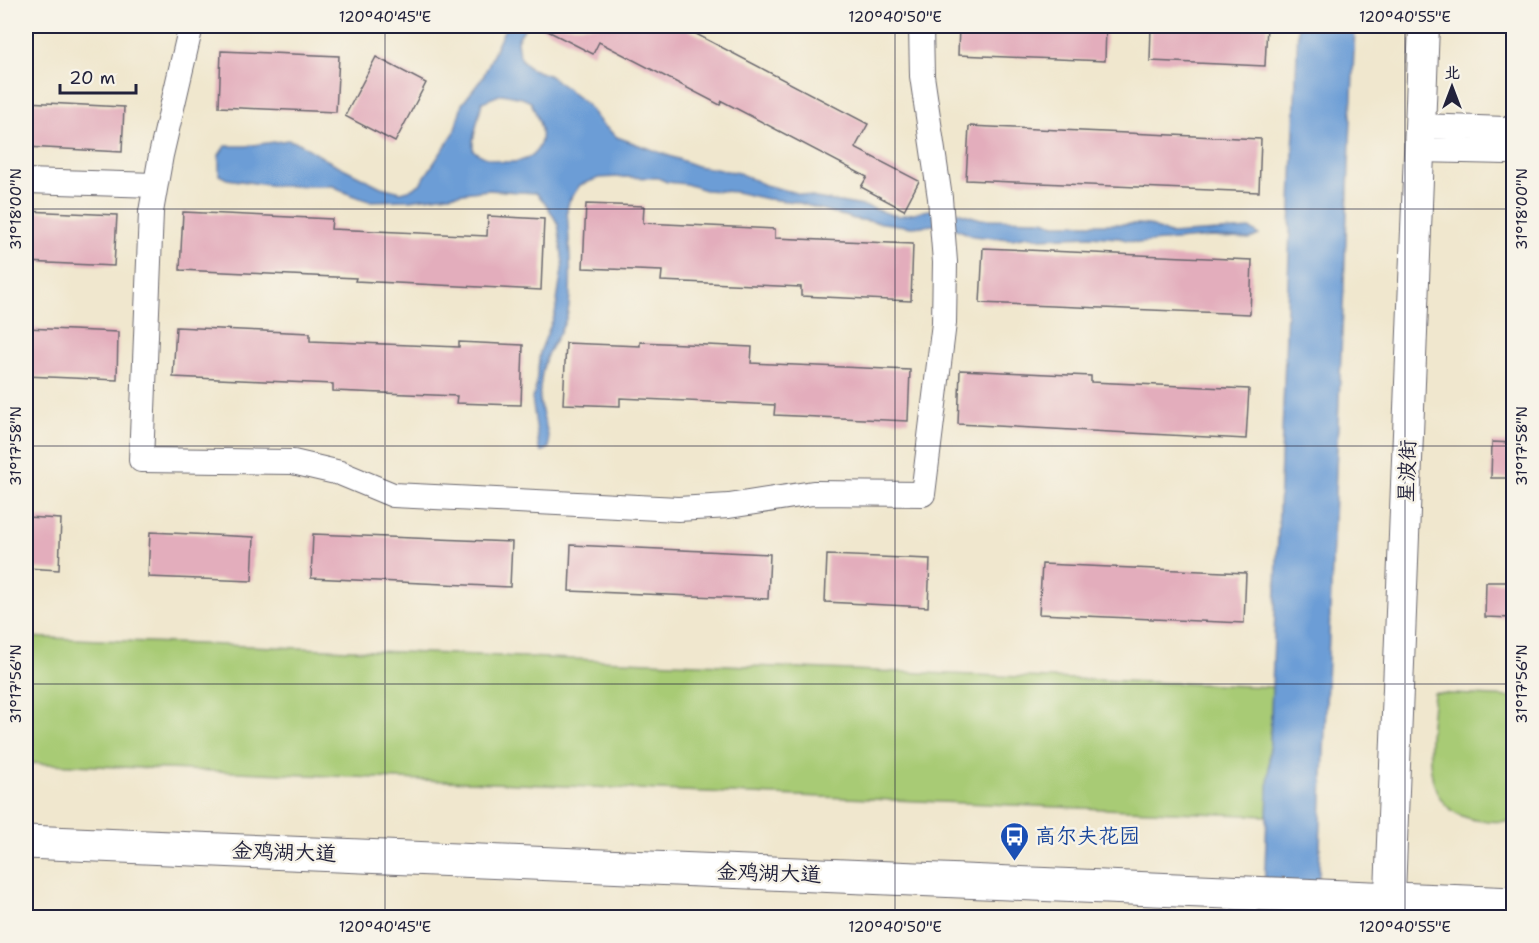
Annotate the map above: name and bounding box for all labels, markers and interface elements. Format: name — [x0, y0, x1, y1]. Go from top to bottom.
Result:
text: 120°40'45"E — [339, 7, 431, 27]
text: 120°40'50"E — [848, 7, 942, 27]
text: 120°40'55"E — [1359, 7, 1451, 27]
scale bar — [60, 57, 136, 95]
north arrow — [1422, 57, 1482, 117]
text: 北 — [1444, 62, 1460, 83]
text: 20 m — [69, 66, 115, 90]
text: 31°18'00"N — [6, 168, 26, 250]
text: 31°18'00"N — [1512, 168, 1532, 250]
text: 31°17'58"N — [6, 406, 26, 486]
text: 31°17'58"N — [1512, 406, 1532, 486]
street label: 星波街 — [1392, 439, 1422, 503]
text: 31°17'56"N — [6, 644, 26, 724]
text: 31°17'56"N — [1512, 644, 1532, 724]
bus stop icon: 高尔夫花园 — [998, 820, 1030, 862]
place label: 高尔夫花园 — [1035, 822, 1140, 850]
street label: 金鸡湖大道 — [231, 836, 337, 868]
street label: 金鸡湖大道 — [716, 857, 822, 889]
text: 120°40'45"E — [339, 917, 431, 937]
text: 120°40'50"E — [848, 917, 942, 937]
text: 120°40'55"E — [1359, 917, 1451, 937]

